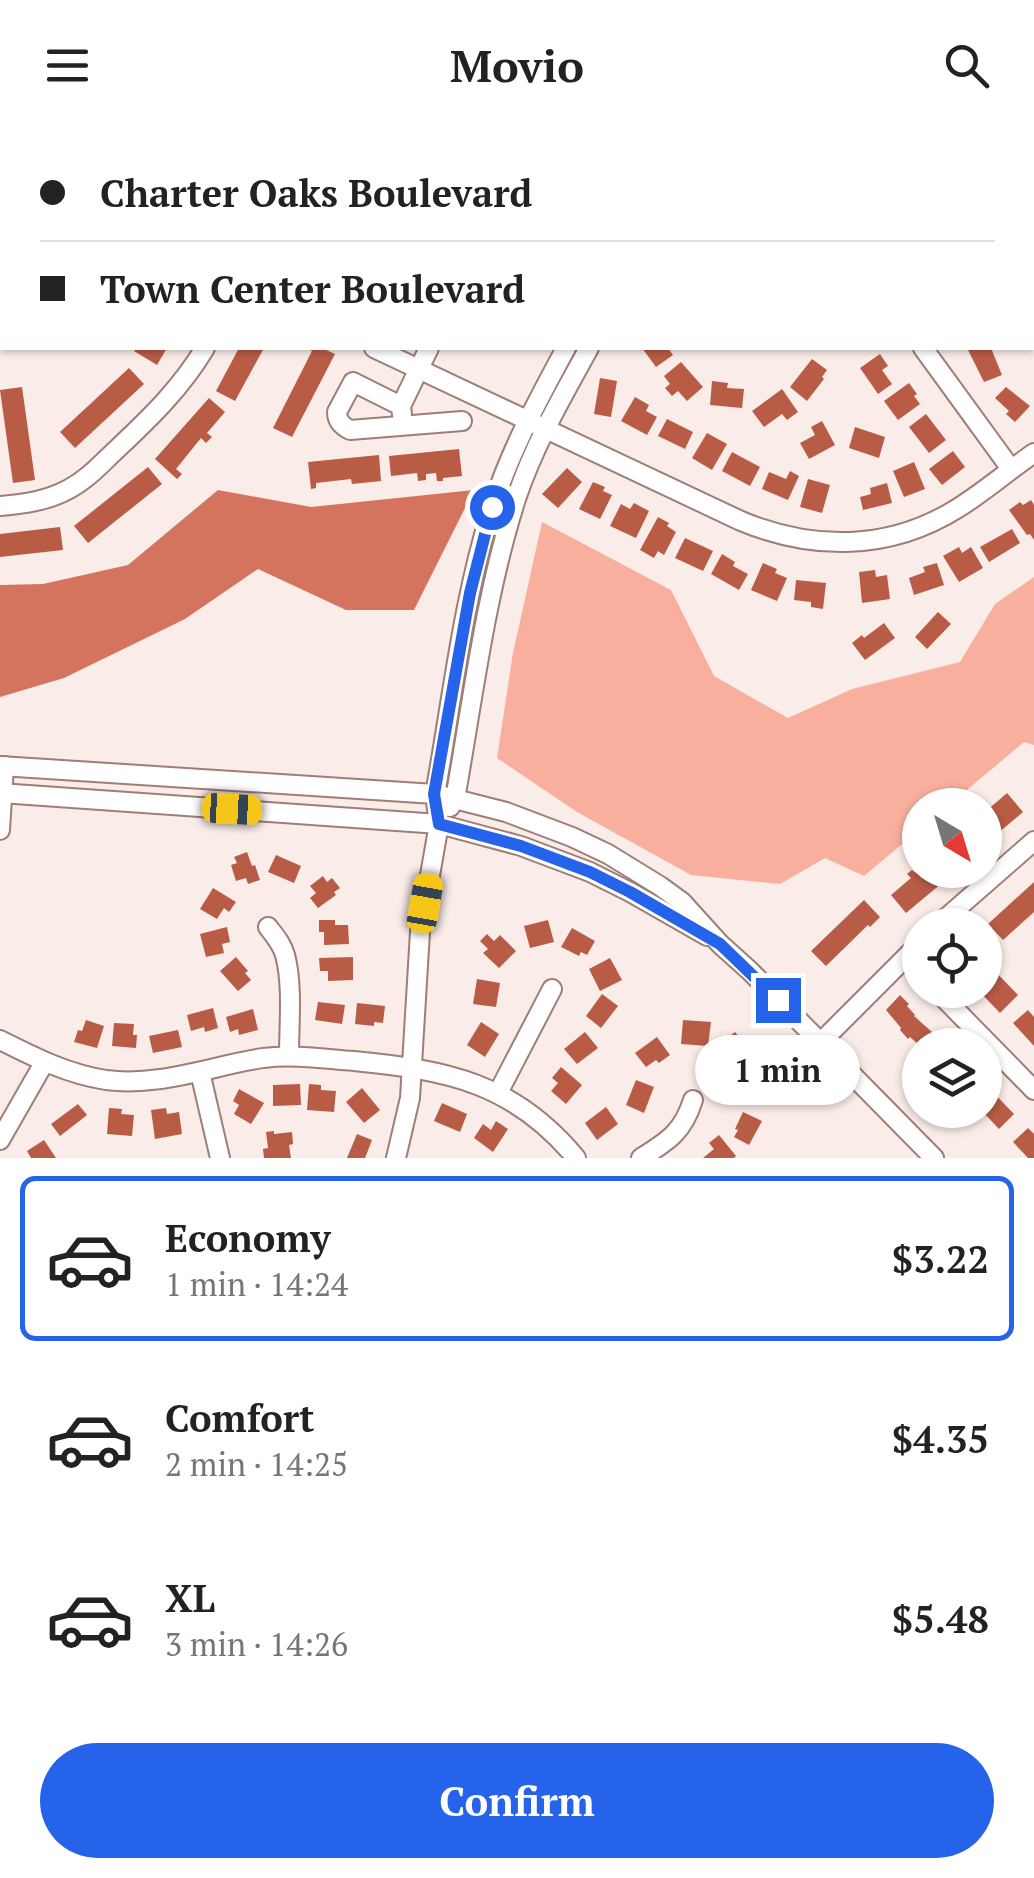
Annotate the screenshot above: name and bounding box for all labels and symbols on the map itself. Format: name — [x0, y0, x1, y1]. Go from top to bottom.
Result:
route start — [470, 485, 515, 530]
north arrow — [902, 788, 1002, 888]
car — [201, 792, 263, 826]
car — [405, 871, 445, 935]
route end — [756, 978, 801, 1023]
callout: 1 min — [696, 1035, 860, 1105]

